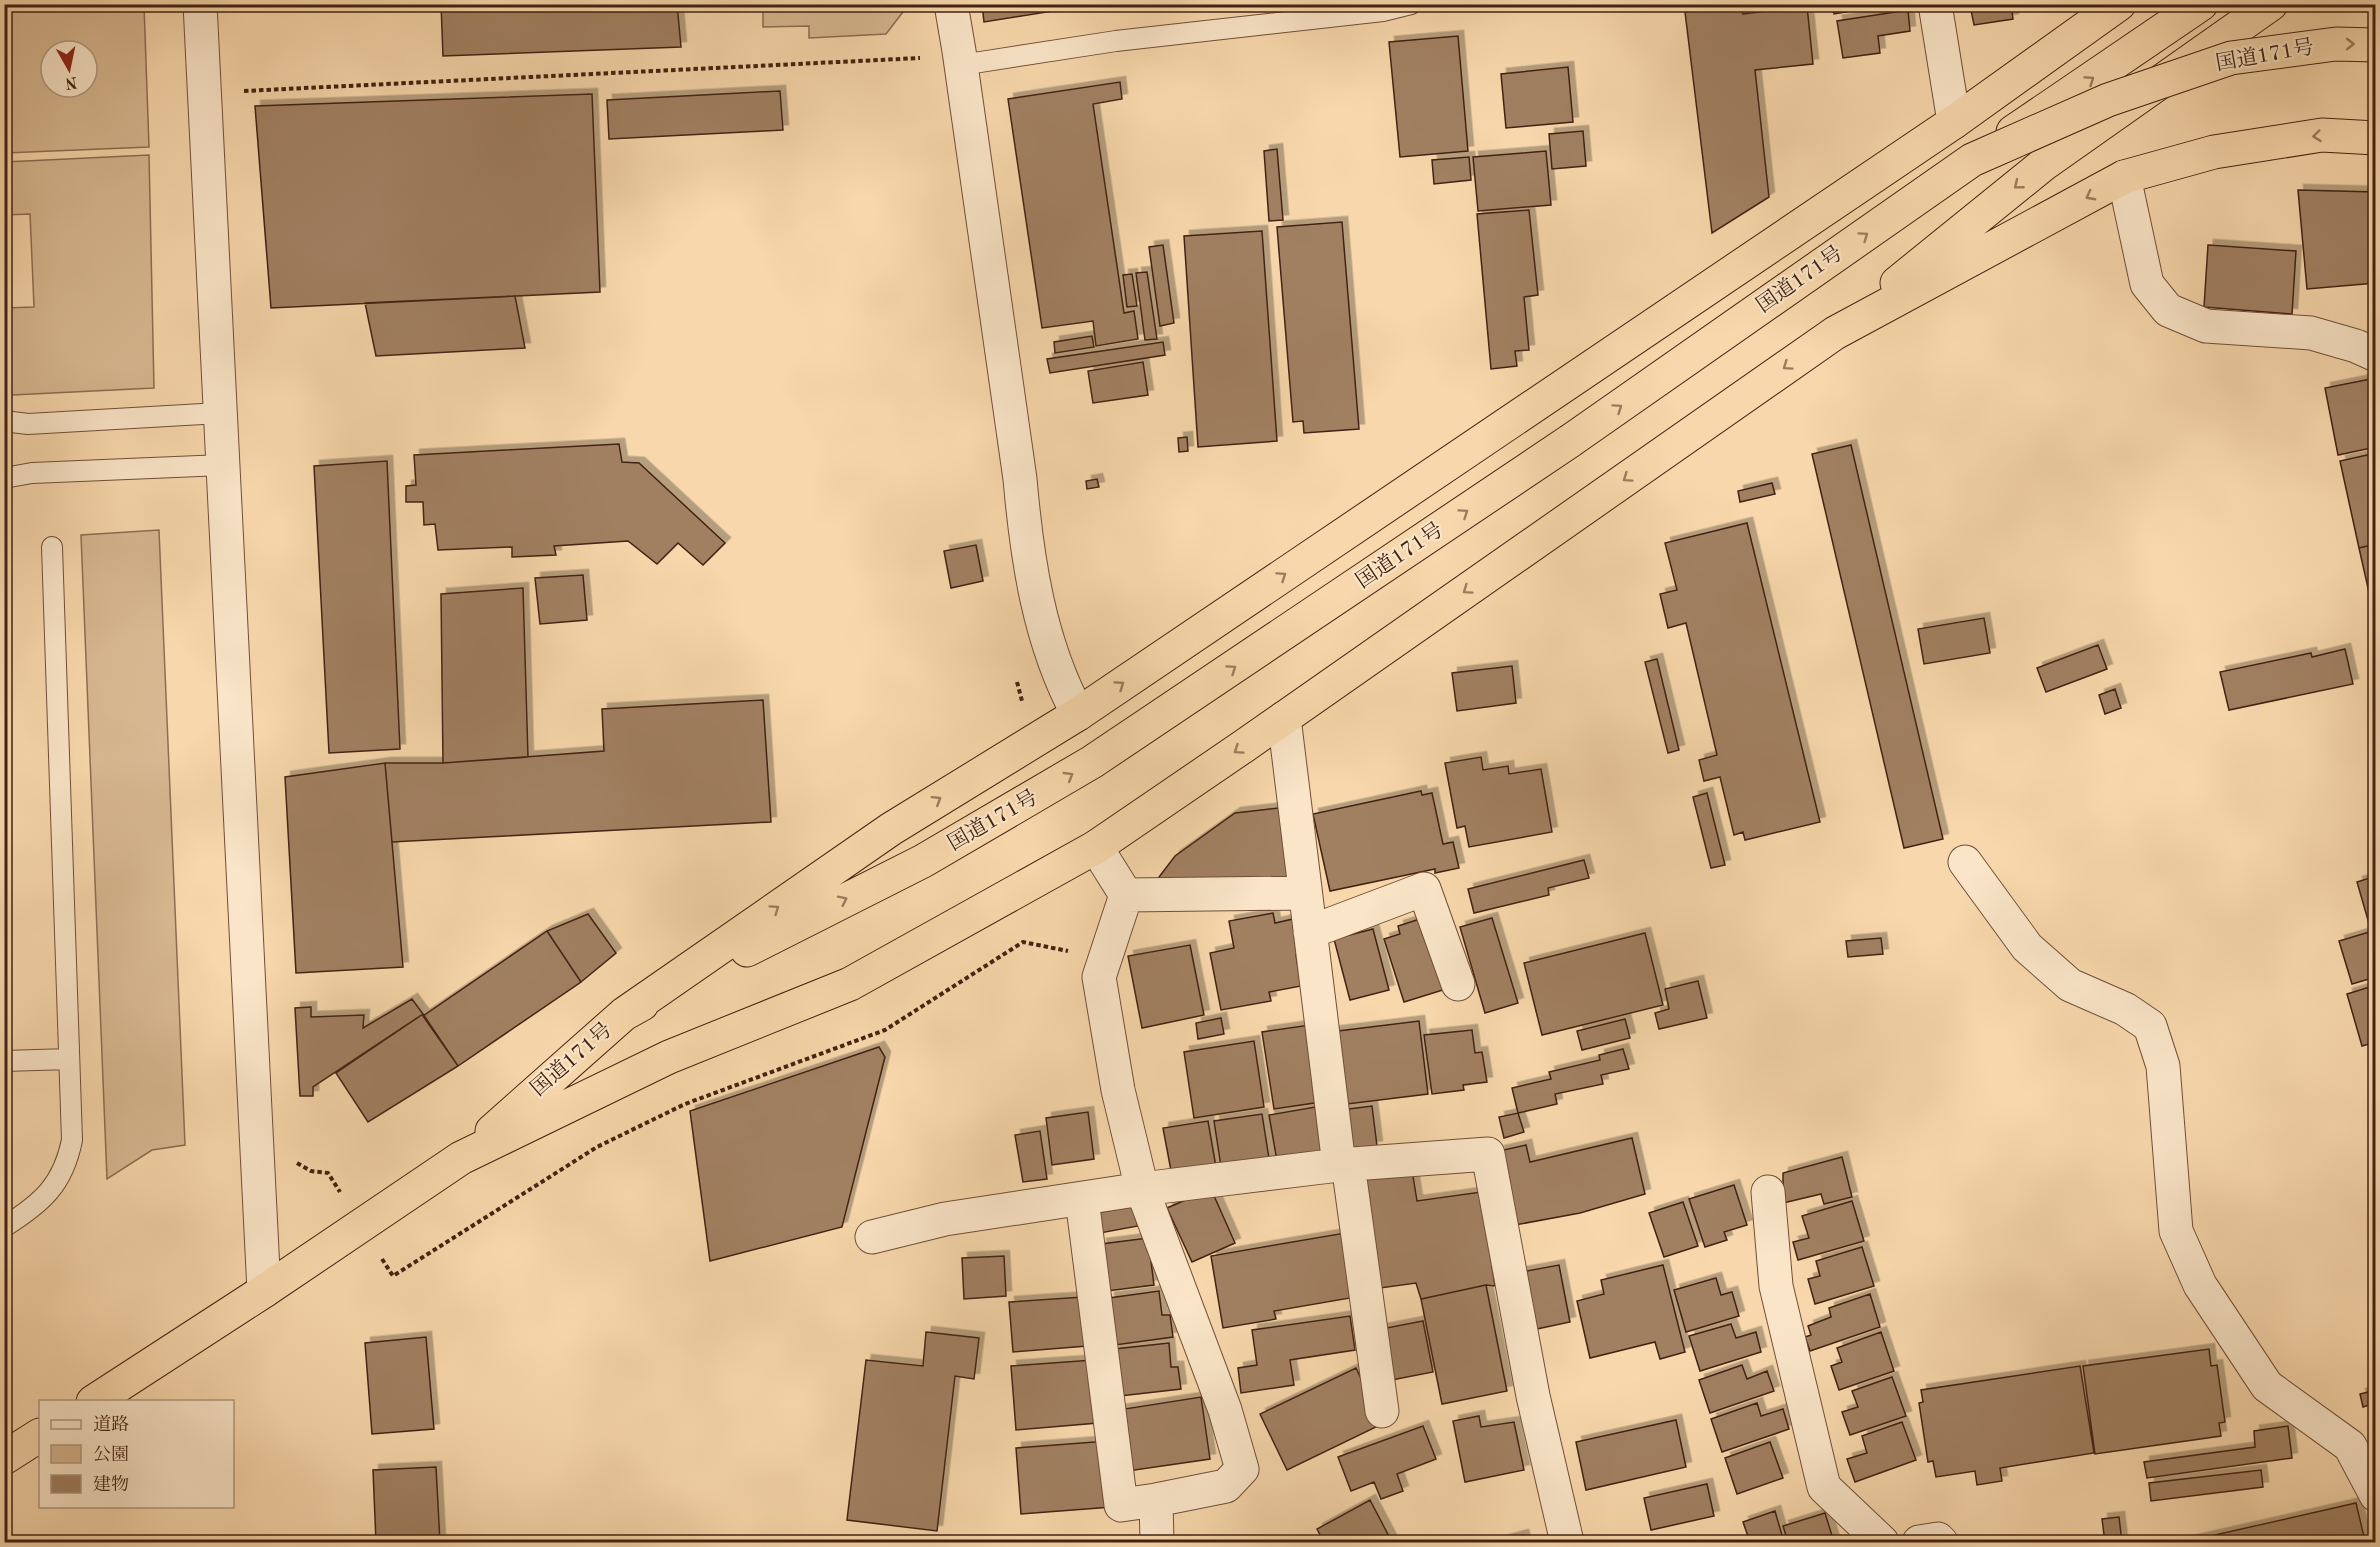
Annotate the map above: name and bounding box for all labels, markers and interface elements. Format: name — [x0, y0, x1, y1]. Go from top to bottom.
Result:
street label: 国道171号 — [2214, 35, 2316, 75]
one-way arrow — [2346, 38, 2355, 50]
north arrow — [39, 39, 99, 99]
text: N — [63, 73, 78, 91]
one-way arrow — [2084, 76, 2094, 88]
one-way arrow — [2313, 129, 2322, 142]
one-way arrow — [2014, 178, 2025, 189]
one-way arrow — [2085, 189, 2096, 200]
one-way arrow — [1857, 232, 1868, 243]
street label: 国道171号 — [1752, 241, 1847, 317]
one-way arrow — [1782, 359, 1793, 370]
one-way arrow — [1611, 404, 1622, 415]
one-way arrow — [1622, 471, 1633, 482]
one-way arrow — [1457, 509, 1468, 520]
street label: 国道171号 — [1352, 518, 1447, 593]
one-way arrow — [1275, 572, 1286, 583]
one-way arrow — [1463, 583, 1474, 594]
one-way arrow — [1226, 664, 1236, 676]
one-way arrow — [1114, 681, 1124, 693]
one-way arrow — [1234, 743, 1245, 754]
one-way arrow — [1063, 772, 1073, 783]
street label: 国道171号 — [944, 785, 1041, 855]
one-way arrow — [931, 796, 941, 808]
one-way arrow — [837, 896, 848, 907]
one-way arrow — [769, 905, 780, 916]
street label: 国道171号 — [526, 1018, 616, 1101]
legend — [39, 1400, 234, 1508]
text: 道路 — [93, 1414, 129, 1434]
text: 公園 — [93, 1445, 129, 1464]
text: 建物 — [93, 1474, 129, 1494]

